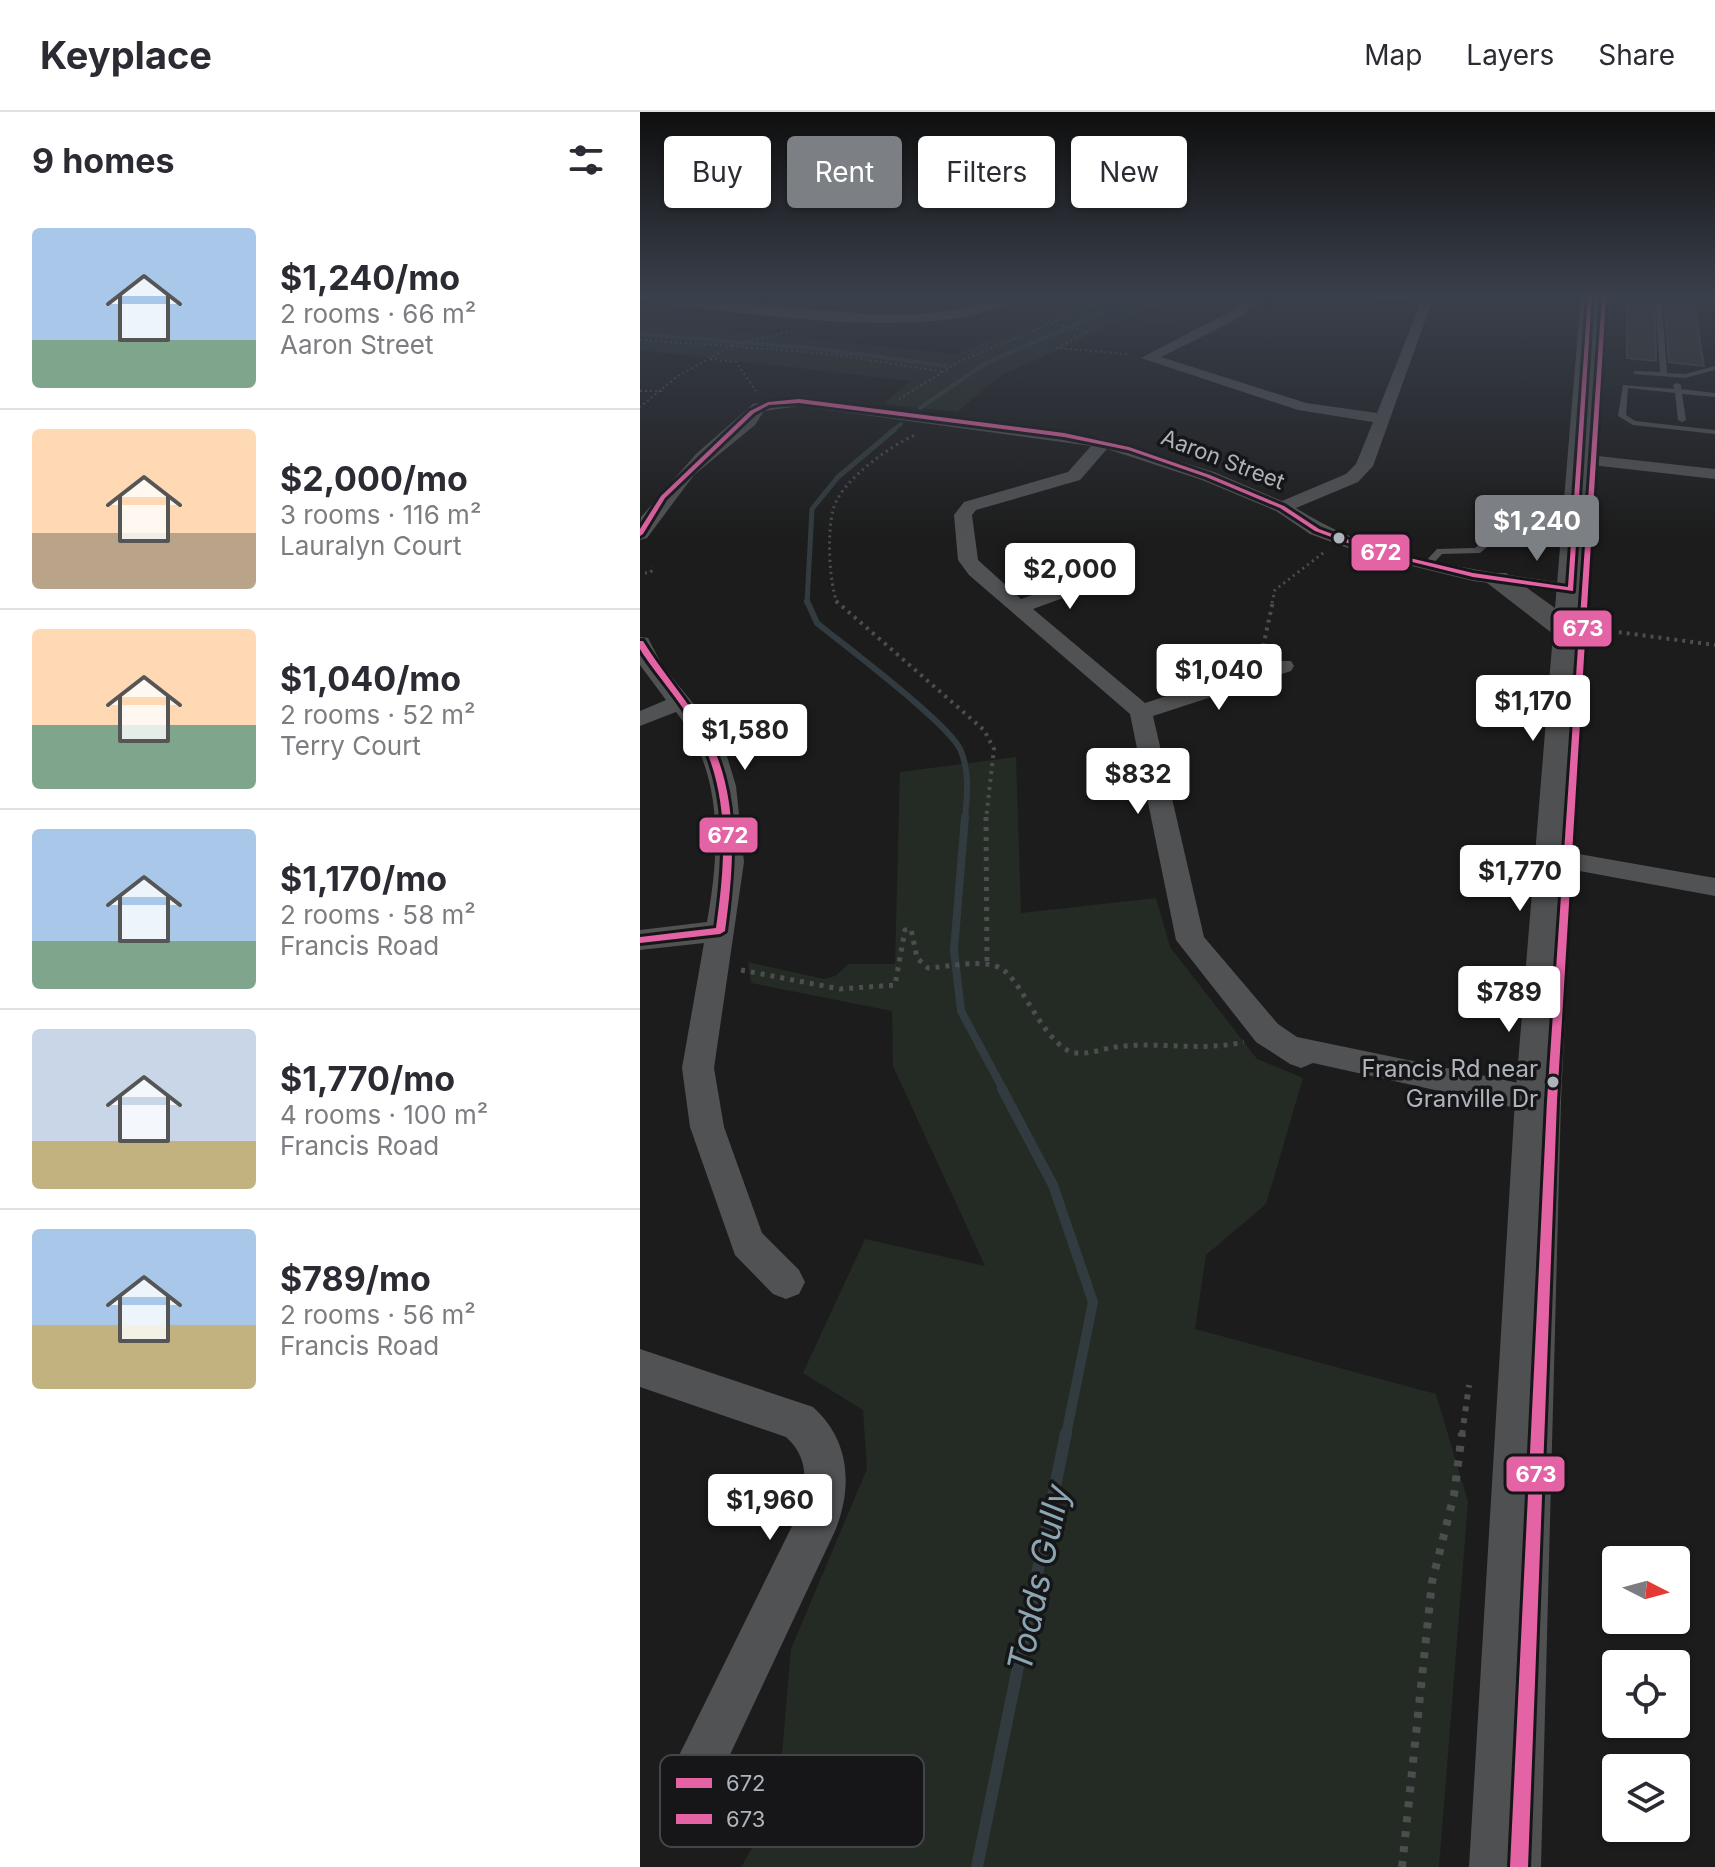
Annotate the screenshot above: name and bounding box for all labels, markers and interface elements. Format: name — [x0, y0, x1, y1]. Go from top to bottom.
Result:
text: Keyplace — [40, 32, 212, 78]
text: Map — [1364, 38, 1422, 72]
text: Layers — [1466, 38, 1554, 72]
text: Share — [1598, 38, 1675, 72]
chip: Buy — [664, 136, 771, 208]
chip: Rent — [787, 136, 902, 208]
chip: Filters — [918, 136, 1055, 208]
chip: New — [1071, 136, 1187, 208]
icon: filters — [564, 138, 608, 182]
text: 9 homes — [32, 140, 174, 181]
text: $1,240/mo — [280, 257, 460, 298]
icon: home — [96, 260, 192, 356]
text: 2 rooms · 66 m² — [280, 298, 476, 329]
text: Aaron Street — [280, 329, 434, 360]
street label: Aaron Street — [1158, 424, 1288, 494]
text: $2,000/mo — [280, 458, 468, 499]
icon: home — [96, 461, 192, 557]
pin: $1,240 — [1472, 495, 1602, 563]
text: 3 rooms · 116 m² — [280, 499, 481, 530]
text: $1,240 — [1493, 505, 1581, 536]
text: Lauralyn Court — [280, 530, 461, 561]
unlabelled marker — [1331, 530, 1347, 546]
line badge: 672 — [1350, 533, 1411, 572]
text: 672 — [1361, 539, 1401, 565]
pin: $2,000 — [1005, 543, 1135, 611]
text: $2,000 — [1023, 553, 1117, 584]
line badge: 673 — [1552, 609, 1613, 648]
text: 673 — [1563, 615, 1603, 641]
pin: $1,040 — [1154, 644, 1284, 712]
text: $1,040 — [1175, 654, 1263, 685]
text: $1,040/mo — [280, 658, 461, 699]
icon: home — [96, 661, 192, 757]
pin: $1,170 — [1468, 675, 1598, 743]
text: $1,170 — [1494, 685, 1572, 716]
text: 2 rooms · 52 m² — [280, 699, 476, 730]
pin: $1,580 — [680, 704, 810, 772]
text: $1,580 — [701, 714, 789, 745]
text: Terry Court — [280, 730, 421, 761]
pin: $832 — [1091, 748, 1185, 816]
text: $832 — [1104, 758, 1172, 789]
line badge: 672 — [698, 816, 759, 854]
text: 672 — [708, 822, 748, 848]
pin: $1,770 — [1455, 845, 1585, 913]
text: $1,770 — [1478, 855, 1562, 886]
text: $1,170/mo — [280, 858, 447, 899]
icon: home — [96, 861, 192, 957]
text: 2 rooms · 58 m² — [280, 899, 476, 930]
text: Francis Road — [280, 930, 439, 961]
pin: $789 — [1462, 966, 1556, 1034]
text: $789 — [1476, 976, 1542, 1007]
place label: Francis Rd near Granville Dr — [1361, 1054, 1538, 1113]
text: $1,770/mo — [280, 1058, 455, 1099]
icon: home — [96, 1061, 192, 1157]
marker: Francis Rd near Granville Dr — [1545, 1074, 1561, 1090]
text: 4 rooms · 100 m² — [280, 1099, 488, 1130]
text: Francis Road — [280, 1130, 439, 1161]
text: $789/mo — [280, 1258, 431, 1299]
icon: home — [96, 1261, 192, 1357]
text: 2 rooms · 56 m² — [280, 1299, 476, 1330]
text: Francis Road — [280, 1330, 439, 1361]
line badge: 673 — [1505, 1455, 1566, 1493]
text: 673 — [1516, 1461, 1556, 1487]
pin: $1,960 — [705, 1474, 835, 1542]
water label: Todds Gully — [998, 1480, 1078, 1675]
text: $1,960 — [726, 1484, 814, 1515]
north arrow — [1602, 1546, 1690, 1634]
map controls — [1602, 1546, 1690, 1842]
button: locate — [1602, 1650, 1690, 1738]
button: layers — [1602, 1754, 1690, 1842]
legend — [660, 1755, 924, 1847]
text: 672 — [726, 1770, 766, 1796]
text: 673 — [726, 1806, 765, 1832]

